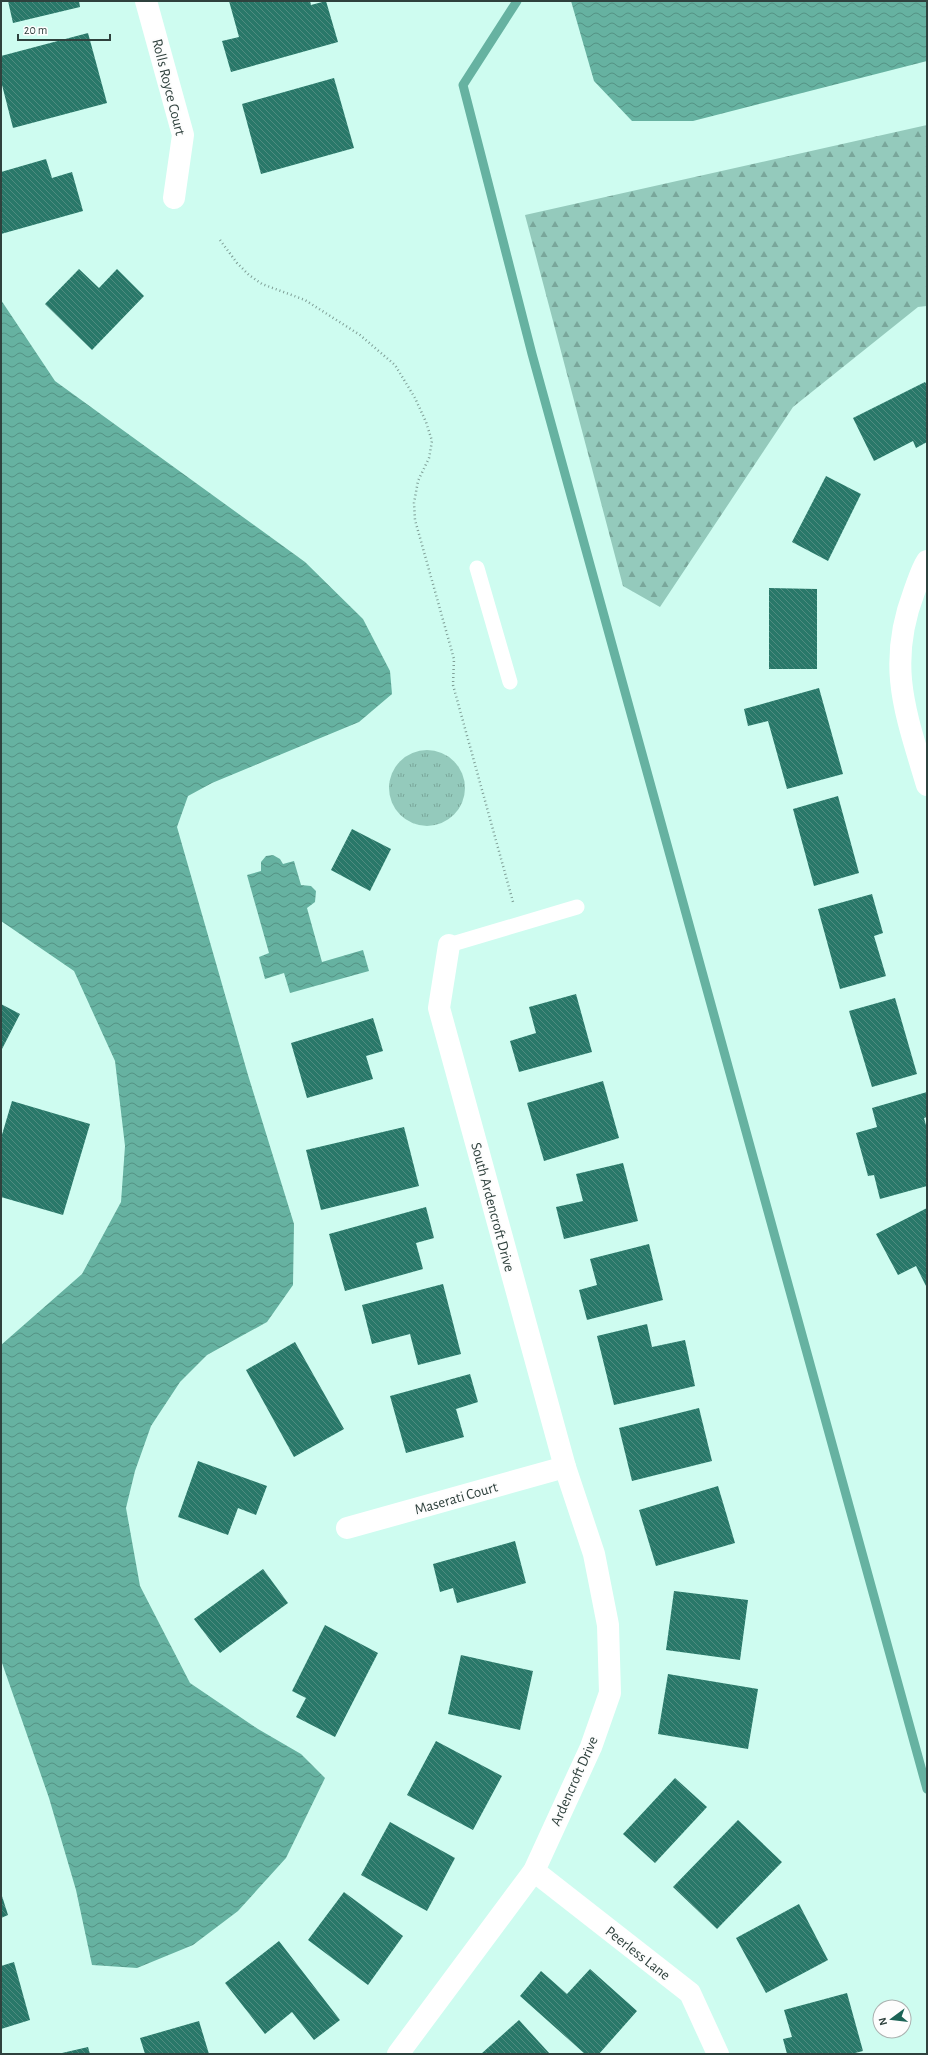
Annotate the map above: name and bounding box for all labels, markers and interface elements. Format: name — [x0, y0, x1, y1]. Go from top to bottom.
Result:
scale bar — [18, 16, 110, 42]
text: 20 m — [24, 24, 47, 36]
street label: Rolls Royce Court — [149, 37, 188, 137]
street label: South Ardencroft Drive — [468, 1141, 517, 1274]
street label: Maserati Court — [413, 1479, 500, 1517]
street label: Ardencroft Drive — [548, 1734, 601, 1828]
street label: Peerless Lane — [602, 1924, 673, 1983]
north arrow — [872, 1999, 912, 2039]
text: N — [877, 2016, 889, 2027]

